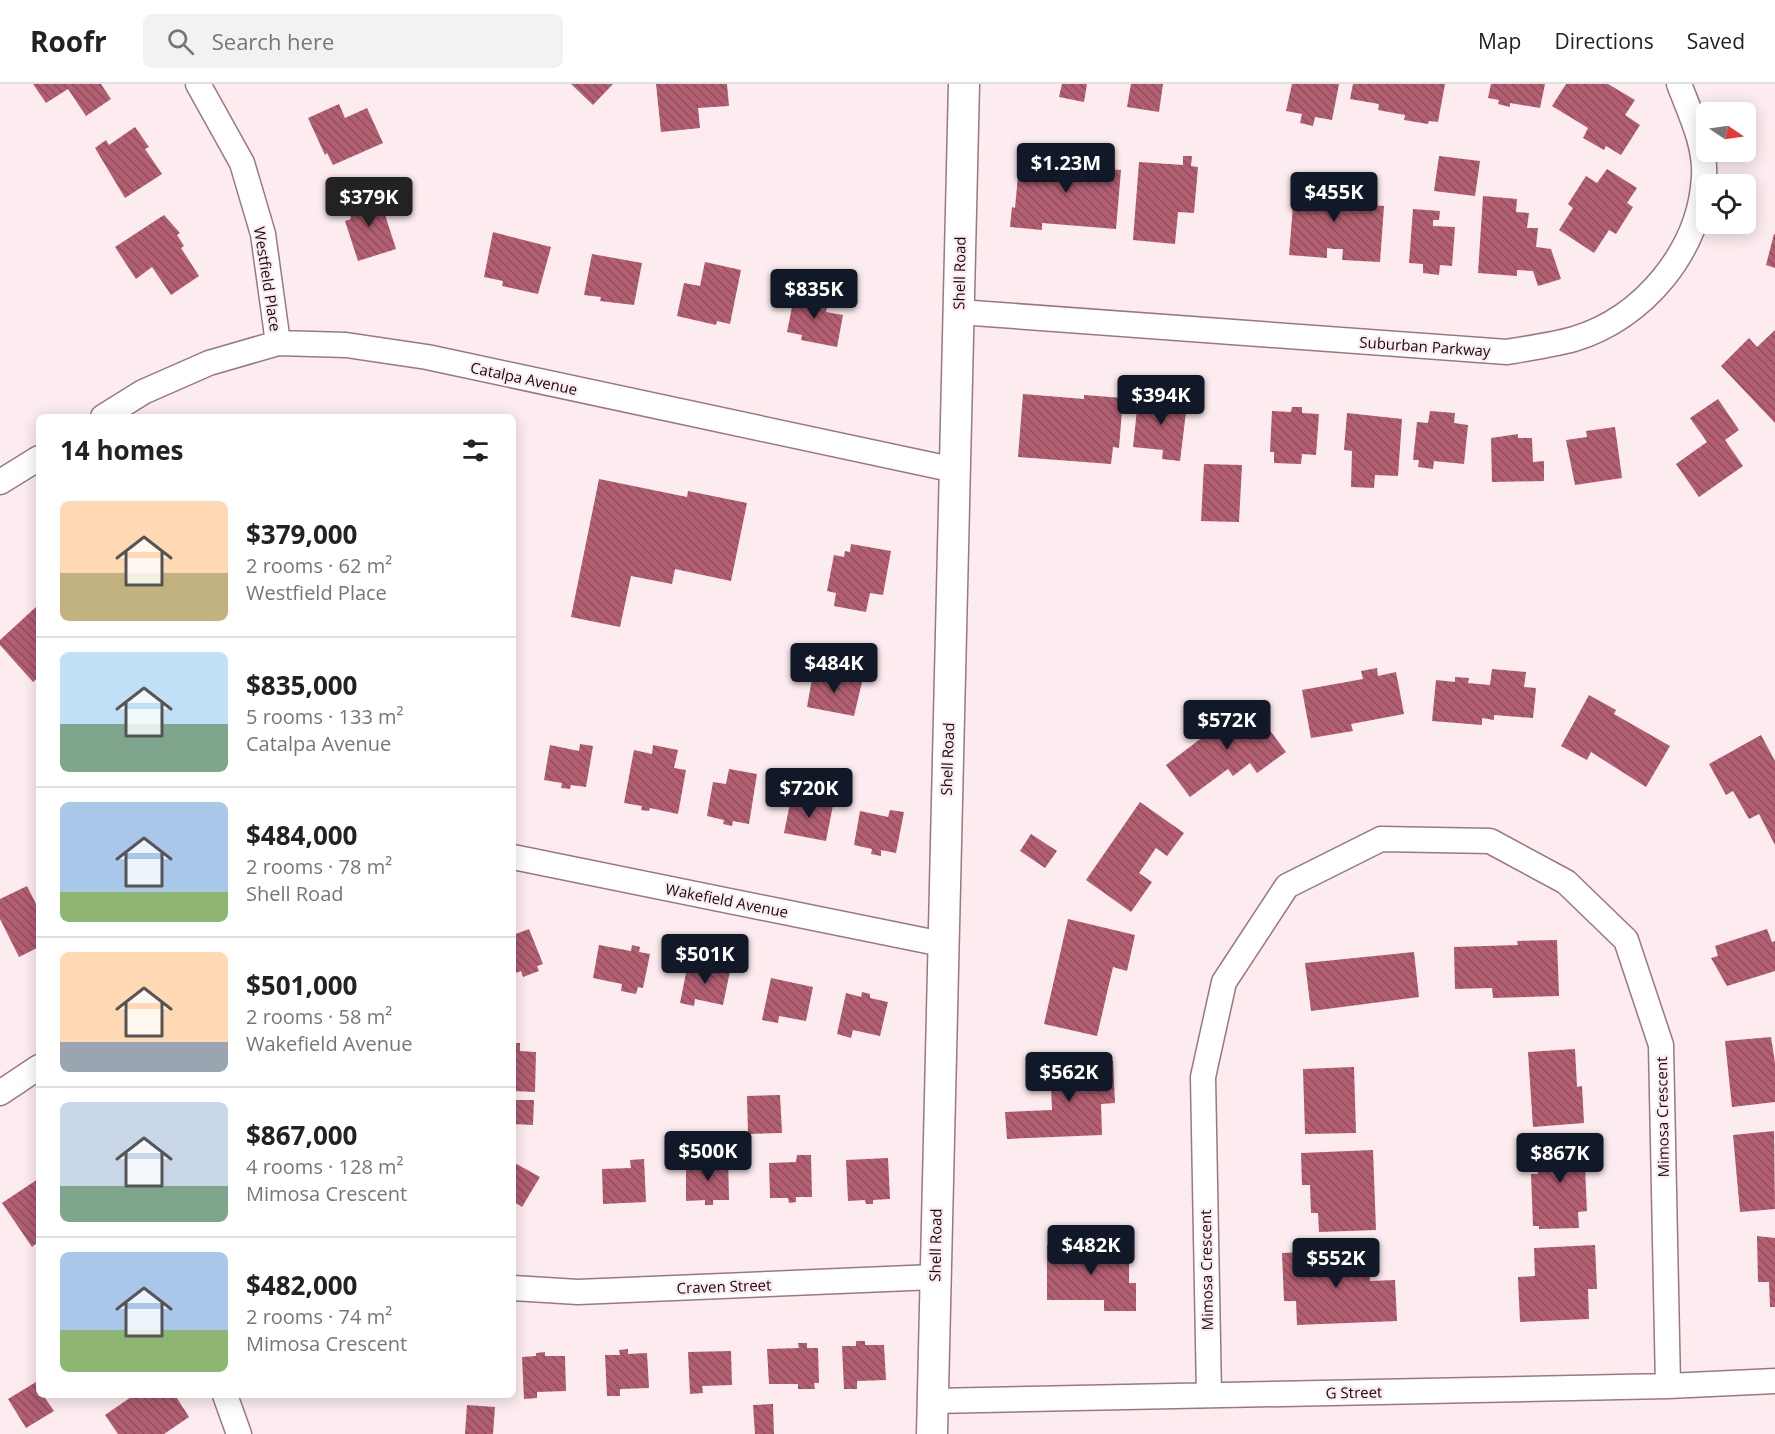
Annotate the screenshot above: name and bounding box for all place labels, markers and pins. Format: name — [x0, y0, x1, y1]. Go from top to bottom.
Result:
pin: $1.23M — [1017, 143, 1115, 194]
pin: $455K — [1292, 172, 1376, 223]
pin: $379K — [327, 177, 411, 228]
pin: $835K — [772, 269, 856, 320]
pin: $394K — [1119, 375, 1203, 426]
pin: $484K — [792, 643, 876, 694]
pin: $572K — [1185, 700, 1269, 751]
pin: $720K — [767, 768, 851, 819]
pin: $501K — [663, 934, 747, 985]
pin: $562K — [1027, 1052, 1111, 1103]
pin: $500K — [666, 1131, 750, 1182]
pin: $867K — [1518, 1133, 1602, 1184]
pin: $482K — [1049, 1225, 1133, 1276]
pin: $552K — [1294, 1238, 1378, 1289]

